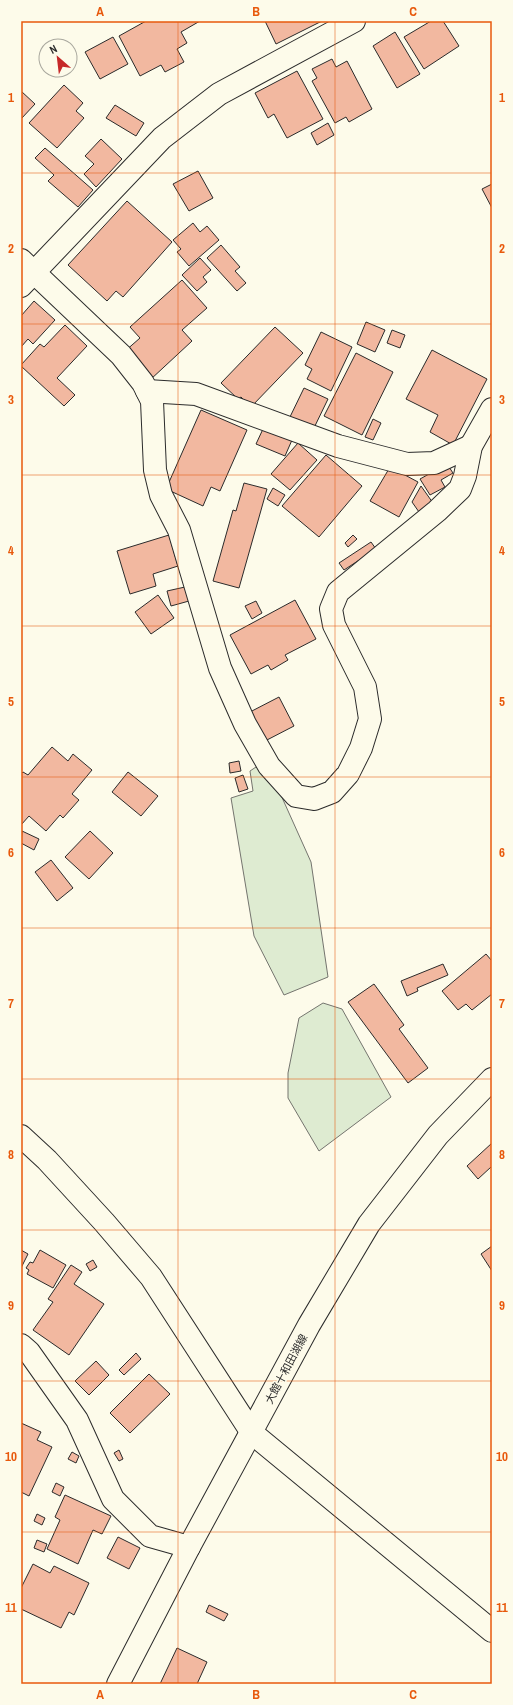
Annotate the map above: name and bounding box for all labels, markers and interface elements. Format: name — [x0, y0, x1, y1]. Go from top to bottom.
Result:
text: A — [96, 3, 104, 20]
text: B — [252, 3, 260, 20]
text: C — [409, 3, 417, 20]
north arrow — [38, 38, 78, 78]
text: N — [47, 41, 59, 57]
text: 1 — [8, 89, 14, 106]
text: 1 — [499, 89, 505, 106]
text: 2 — [8, 240, 14, 257]
text: 2 — [499, 240, 505, 257]
text: 3 — [8, 391, 14, 408]
text: 3 — [499, 391, 505, 408]
text: 4 — [8, 542, 14, 559]
text: 4 — [499, 542, 505, 559]
text: 5 — [8, 693, 14, 710]
text: 5 — [499, 693, 505, 710]
text: 6 — [8, 844, 14, 861]
text: 6 — [499, 844, 505, 861]
text: 7 — [8, 995, 14, 1012]
text: 7 — [499, 995, 505, 1012]
text: 8 — [8, 1146, 14, 1163]
text: 8 — [499, 1146, 505, 1163]
text: 9 — [8, 1297, 14, 1314]
text: 9 — [499, 1297, 505, 1314]
street label: 大館十和田湖線 — [262, 1332, 310, 1406]
text: 10 — [5, 1448, 17, 1465]
text: 10 — [496, 1448, 508, 1465]
text: 11 — [5, 1599, 17, 1616]
text: 11 — [496, 1599, 508, 1616]
text: A — [96, 1686, 104, 1703]
text: B — [252, 1686, 260, 1703]
text: C — [409, 1686, 417, 1703]

